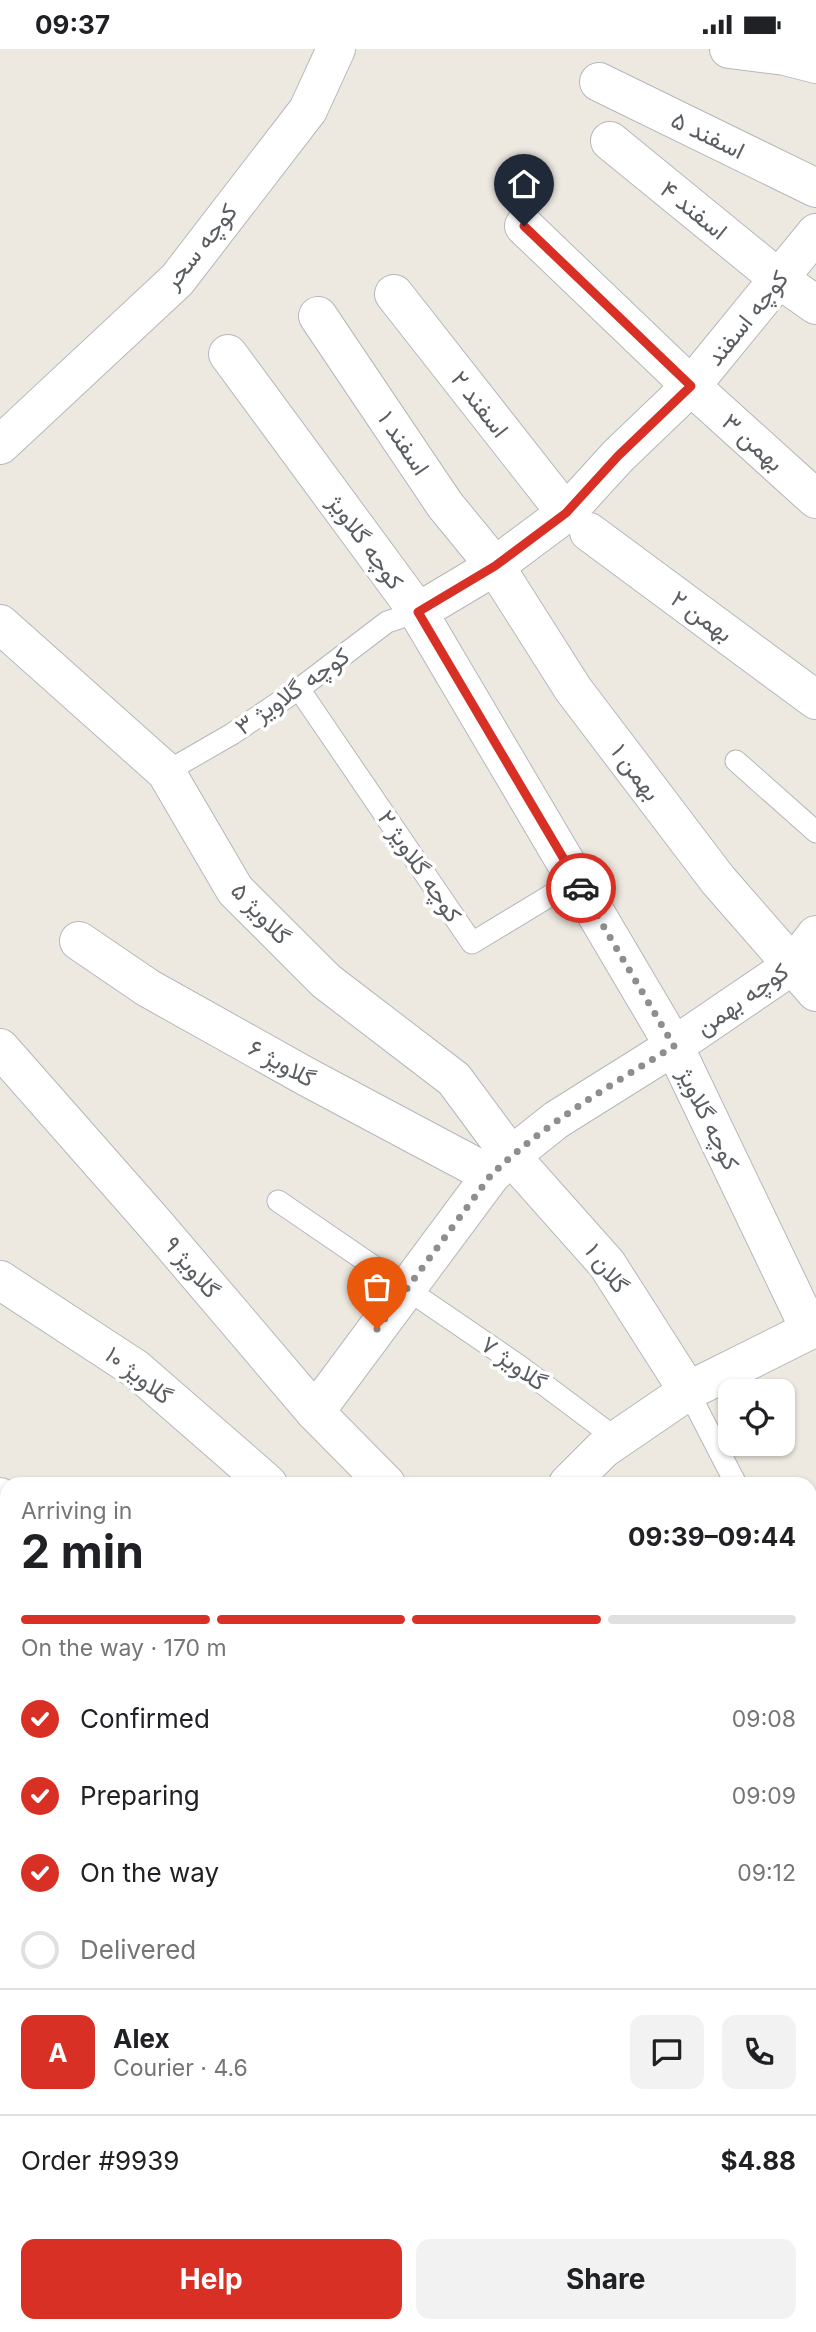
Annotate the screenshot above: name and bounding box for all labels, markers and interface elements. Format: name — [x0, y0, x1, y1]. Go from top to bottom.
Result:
text: 09:37 — [35, 9, 110, 40]
street label: اسفند ۵ — [667, 105, 749, 165]
pin — [494, 154, 554, 226]
icon: home — [505, 165, 543, 203]
street label: اسفند ۴ — [655, 174, 733, 246]
street label: کوچه سحر — [156, 198, 245, 296]
street label: کوچه اسفند — [700, 265, 796, 373]
street label: اسفند ۲ — [445, 365, 515, 443]
street label: اسفند ۱ — [372, 405, 436, 481]
street label: بهمن ۳ — [716, 407, 790, 478]
street label: کوچه گلاویژ — [320, 488, 410, 596]
street label: بهمن ۲ — [665, 584, 739, 649]
street label: کوچه گلاویژ ۳ — [229, 641, 356, 743]
street label: بهمن ۱ — [604, 738, 667, 807]
street label: کوچه گلاویژ ۲ — [370, 804, 468, 929]
courier — [546, 853, 616, 923]
icon: car — [562, 869, 600, 907]
street label: گلاویژ ۵ — [224, 876, 297, 951]
street label: کوچه بهمن — [690, 957, 795, 1043]
street label: گلاویژ ۶ — [243, 1033, 320, 1094]
street label: کوچه گلاویژ — [670, 1062, 746, 1176]
street label: گلاویژ ۹ — [157, 1230, 226, 1304]
street label: گلان ۱ — [579, 1237, 635, 1299]
pin — [347, 1257, 407, 1329]
icon: bag — [358, 1268, 396, 1306]
street label: گلاویژ ۷ — [475, 1329, 553, 1397]
street label: گلاویژ ۱۰ — [99, 1340, 178, 1411]
map controls — [718, 1379, 795, 1456]
button: locate — [718, 1379, 795, 1456]
text: Arriving in — [21, 1497, 132, 1525]
text: 09:39–09:44 — [628, 1521, 796, 1552]
text: 2 min — [21, 1523, 144, 1579]
text: On the way · 170 m — [21, 1634, 227, 1662]
icon: check — [21, 1700, 59, 1738]
text: Confirmed — [80, 1703, 210, 1734]
text: 09:08 — [732, 1705, 796, 1733]
icon: check — [21, 1777, 59, 1815]
text: Preparing — [80, 1780, 200, 1811]
text: 09:09 — [732, 1782, 796, 1810]
icon: check — [21, 1854, 59, 1892]
text: On the way — [80, 1857, 219, 1888]
text: 09:12 — [737, 1859, 796, 1887]
text: Delivered — [80, 1934, 196, 1965]
button: chat — [630, 2015, 704, 2089]
button: phone — [722, 2015, 796, 2089]
text: Alex — [113, 2023, 170, 2054]
text: A — [48, 2037, 68, 2068]
text: Courier · 4.6 — [113, 2054, 248, 2082]
text: Order #9939 — [21, 2145, 179, 2176]
text: $4.88 — [720, 2145, 796, 2176]
button: Help — [21, 2239, 402, 2319]
button: Share — [416, 2239, 796, 2319]

